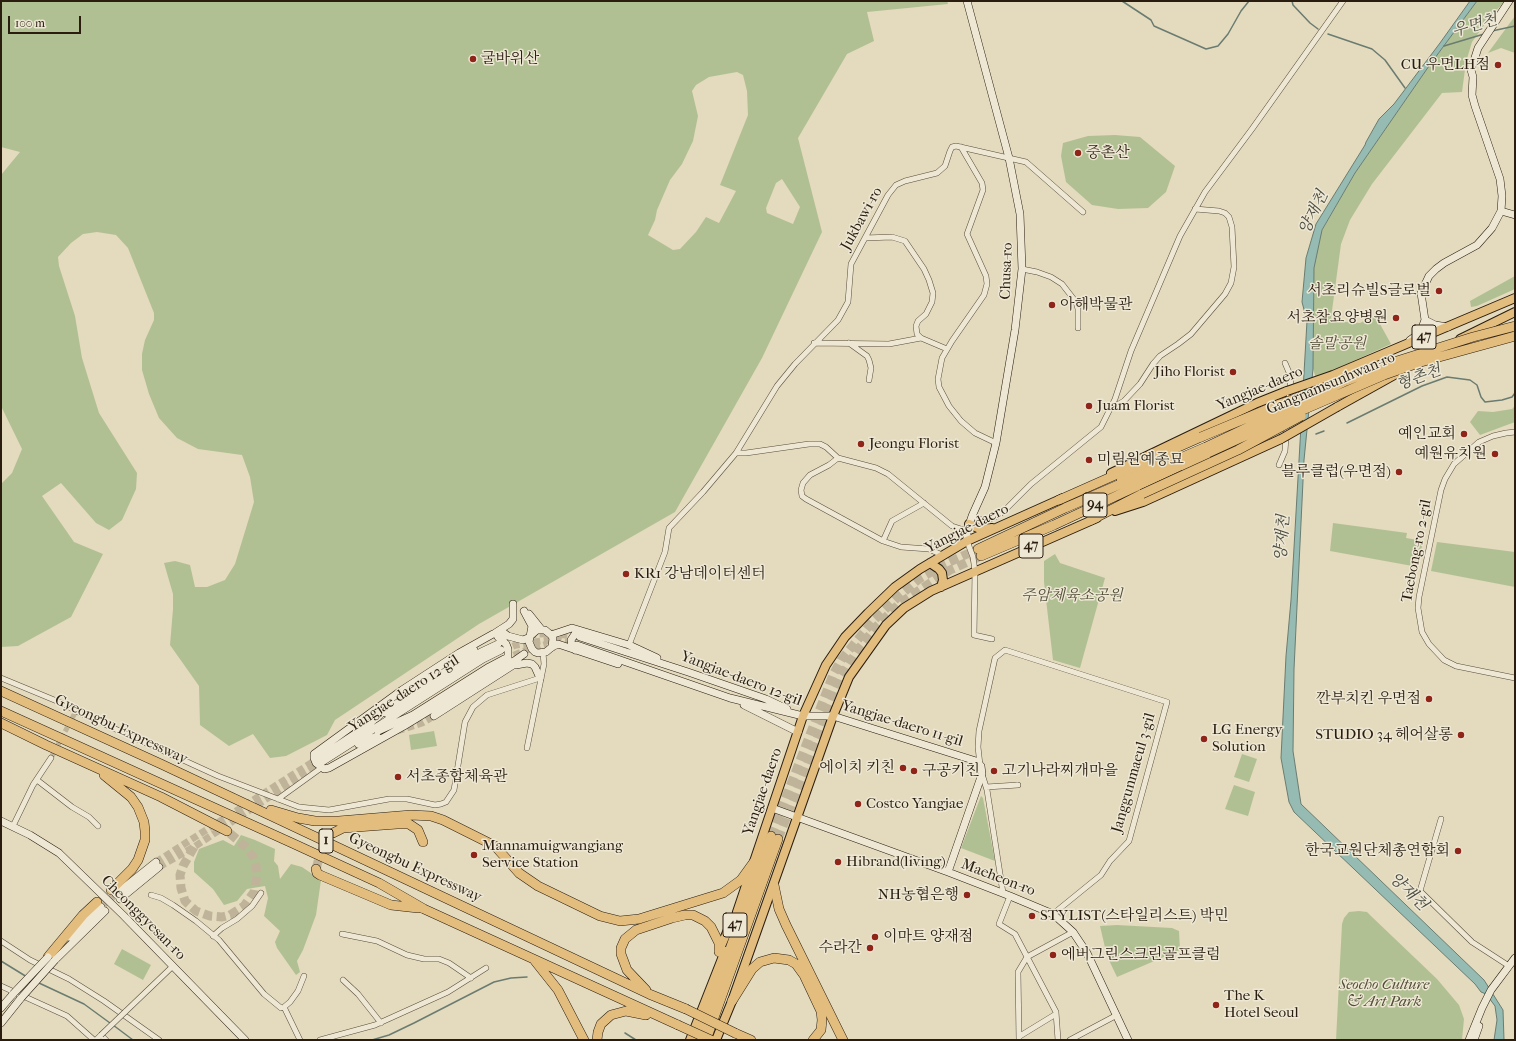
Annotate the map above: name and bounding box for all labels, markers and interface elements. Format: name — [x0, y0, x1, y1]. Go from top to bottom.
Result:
scale bar — [10, 8, 83, 34]
water label: 우면천 — [1450, 10, 1500, 42]
text: 100 m — [15, 16, 45, 30]
place label: 굴바위산 — [481, 50, 539, 68]
marker: 굴바위산 — [468, 54, 478, 64]
place label: CU 우면LH점 — [1401, 56, 1490, 74]
marker: CU 우면LH점 — [1493, 60, 1503, 70]
place label: 중촌산 — [1086, 144, 1129, 162]
marker: 중촌산 — [1073, 148, 1083, 158]
street label: Jukbawi-ro — [837, 184, 887, 254]
water label: 양재천 — [1295, 188, 1333, 238]
street label: Chusa-ro — [997, 242, 1017, 300]
place label: 서초리슈빌S글로벌 — [1307, 282, 1431, 300]
marker: 서초리슈빌S글로벌 — [1434, 286, 1444, 296]
place label: 아해박물관 — [1060, 296, 1132, 314]
marker: 아해박물관 — [1047, 300, 1057, 310]
place label: 서초참요양병원 — [1287, 309, 1388, 327]
marker: 서초참요양병원 — [1391, 313, 1401, 323]
road number: 47 — [1412, 325, 1436, 349]
park label: 솔말공원 — [1308, 335, 1366, 353]
street label: Gangnamsunhwan-ro — [1264, 349, 1398, 419]
water label: 형촌천 — [1394, 361, 1444, 395]
place label: Jiho Florist — [1155, 363, 1225, 381]
street label: Yangjae-daero — [1214, 363, 1306, 415]
marker: Jiho Florist — [1228, 367, 1238, 377]
place label: Juam Florist — [1097, 397, 1175, 415]
marker: Juam Florist — [1084, 401, 1094, 411]
place label: 예인교회 — [1398, 425, 1456, 443]
marker: 예인교회 — [1459, 429, 1469, 439]
place label: Jeongu Florist — [869, 435, 959, 453]
marker: Jeongu Florist — [856, 439, 866, 449]
place label: 예원유치원 — [1415, 445, 1487, 463]
marker: 예원유치원 — [1490, 449, 1500, 459]
place label: 미림원예종묘 — [1097, 451, 1184, 469]
marker: 미림원예종묘 — [1084, 455, 1094, 465]
place label: 블루클럽(우면점) — [1281, 463, 1391, 481]
marker: 블루클럽(우면점) — [1394, 467, 1404, 477]
road number: 94 — [1083, 493, 1107, 517]
street label: Taebong-ro 2-gil — [1398, 498, 1436, 604]
street label: Yangjae-daero — [922, 500, 1012, 558]
water label: 양재천 — [1272, 514, 1294, 562]
road number: 47 — [1019, 534, 1043, 558]
place label: KR1 강남데이터센터 — [634, 565, 766, 583]
marker: KR1 강남데이터센터 — [621, 569, 631, 579]
park label: 주암체육소공원 — [1021, 587, 1123, 605]
street label: Yangjae-daero 12-gil — [678, 648, 804, 710]
street label: Yangjae-daero 12-gil — [345, 651, 463, 737]
place label: 깐부치킨 우면점 — [1316, 690, 1421, 708]
street label: Gyeongbu Expressway — [52, 691, 190, 769]
marker: 깐부치킨 우면점 — [1424, 694, 1434, 704]
street label: Yangjae-daero 11-gil — [839, 697, 965, 751]
street label: Janggunmaeul 3-gil — [1108, 711, 1160, 835]
place label: LG Energy Solution — [1212, 721, 1282, 756]
place label: STUDIO 34 헤어살롱 — [1315, 726, 1453, 744]
marker: STUDIO 34 헤어살롱 — [1456, 730, 1466, 740]
marker: LG Energy Solution — [1199, 734, 1209, 744]
street label: Yangjae-daero — [740, 746, 786, 838]
place label: 에이치 키친 — [819, 759, 895, 777]
place label: 구공키친 — [922, 762, 980, 780]
place label: 고기나라찌개마을 — [1002, 762, 1118, 780]
marker: 에이치 키친 — [898, 763, 908, 773]
marker: 구공키친 — [909, 766, 919, 776]
marker: 고기나라찌개마을 — [989, 766, 999, 776]
place label: 서초종합체육관 — [406, 768, 507, 786]
marker: 서초종합체육관 — [393, 772, 403, 782]
place label: Costco Yangjae — [866, 795, 963, 813]
marker: Costco Yangjae — [853, 799, 863, 809]
road number: 1 — [319, 829, 333, 853]
street label: Gyeongbu Expressway — [346, 829, 484, 907]
place label: Mannamuigwangjang Service Station — [482, 837, 623, 872]
place label: 한국교원단체총연합회 — [1305, 842, 1450, 860]
marker: 한국교원단체총연합회 — [1453, 846, 1463, 856]
marker: Mannamuigwangjang Service Station — [469, 850, 479, 860]
place label: Hibrand(living) — [846, 853, 946, 871]
street label: Maeheon-ro — [958, 856, 1038, 900]
marker: Hibrand(living) — [833, 857, 843, 867]
water label: 양재천 — [1385, 869, 1431, 915]
street label: Cheonggyesan-ro — [97, 872, 189, 964]
place label: NH농협은행 — [878, 886, 959, 904]
marker: NH농협은행 — [962, 890, 972, 900]
place label: STYLIST(스타일리스트) 박민 — [1040, 907, 1229, 925]
marker: STYLIST(스타일리스트) 박민 — [1027, 911, 1037, 921]
road number: 47 — [723, 913, 747, 937]
place label: 이마트 양재점 — [883, 928, 973, 946]
marker: 이마트 양재점 — [870, 932, 880, 942]
place label: 수라간 — [819, 939, 862, 957]
marker: 수라간 — [865, 943, 875, 953]
place label: 에버그린스크린골프클럼 — [1061, 946, 1220, 964]
marker: 에버그린스크린골프클럼 — [1048, 950, 1058, 960]
park label: Seocho Culture & Art Park — [1339, 976, 1429, 1011]
place label: The K Hotel Seoul — [1224, 987, 1299, 1022]
marker: The K Hotel Seoul — [1211, 1000, 1221, 1010]

